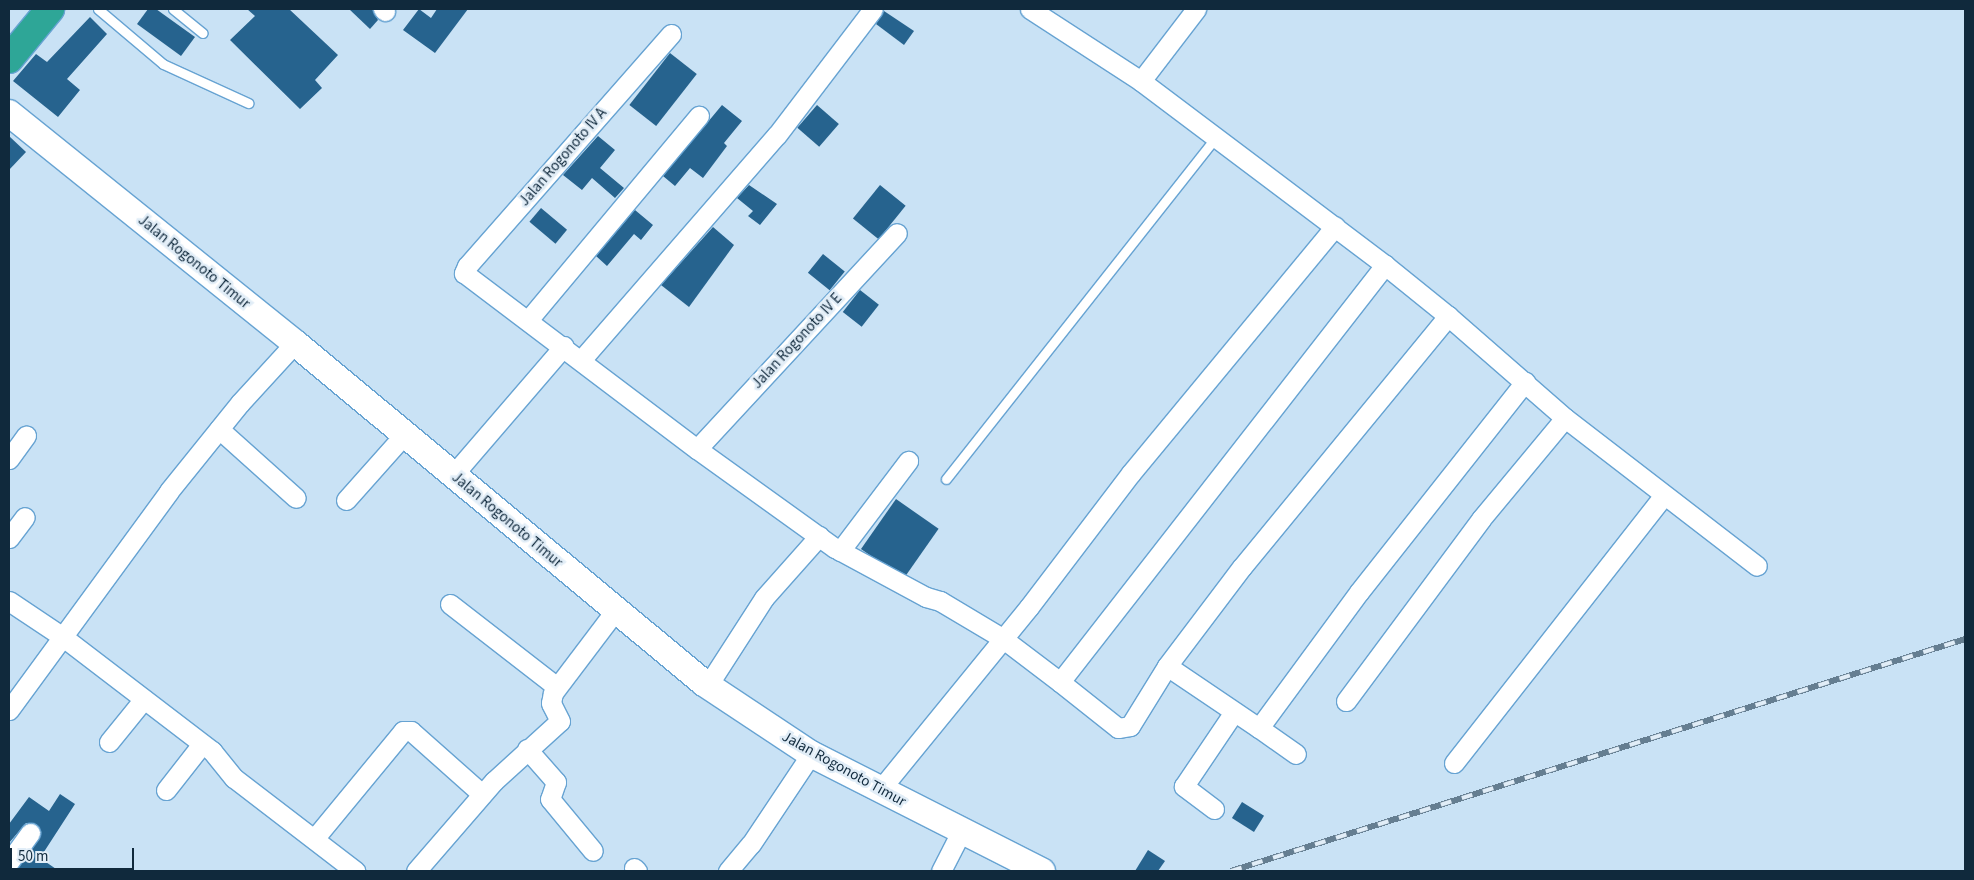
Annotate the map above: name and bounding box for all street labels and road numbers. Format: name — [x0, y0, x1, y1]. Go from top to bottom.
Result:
street label: Jalan Rogonoto IV A — [515, 104, 611, 210]
street label: Jalan Rogonoto Timur — [134, 211, 254, 313]
street label: Jalan Rogonoto IV E — [748, 290, 846, 392]
street label: Jalan Rogonoto Timur — [448, 468, 566, 572]
street label: Jalan Rogonoto Timur — [779, 727, 909, 811]

